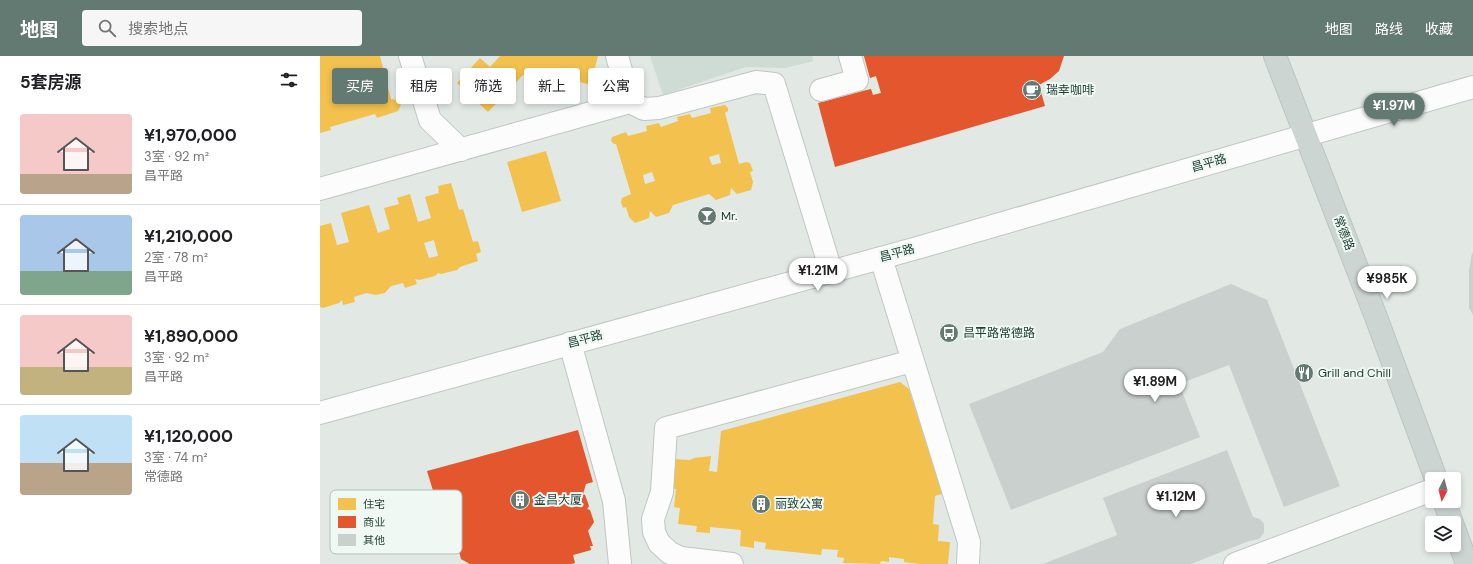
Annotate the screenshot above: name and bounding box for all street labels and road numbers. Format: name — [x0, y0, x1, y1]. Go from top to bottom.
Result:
street label: 昌平路 — [1189, 150, 1229, 176]
street label: 常德路 — [1330, 213, 1358, 253]
street label: 昌平路 — [878, 241, 916, 265]
street label: 昌平路 — [566, 327, 604, 351]

